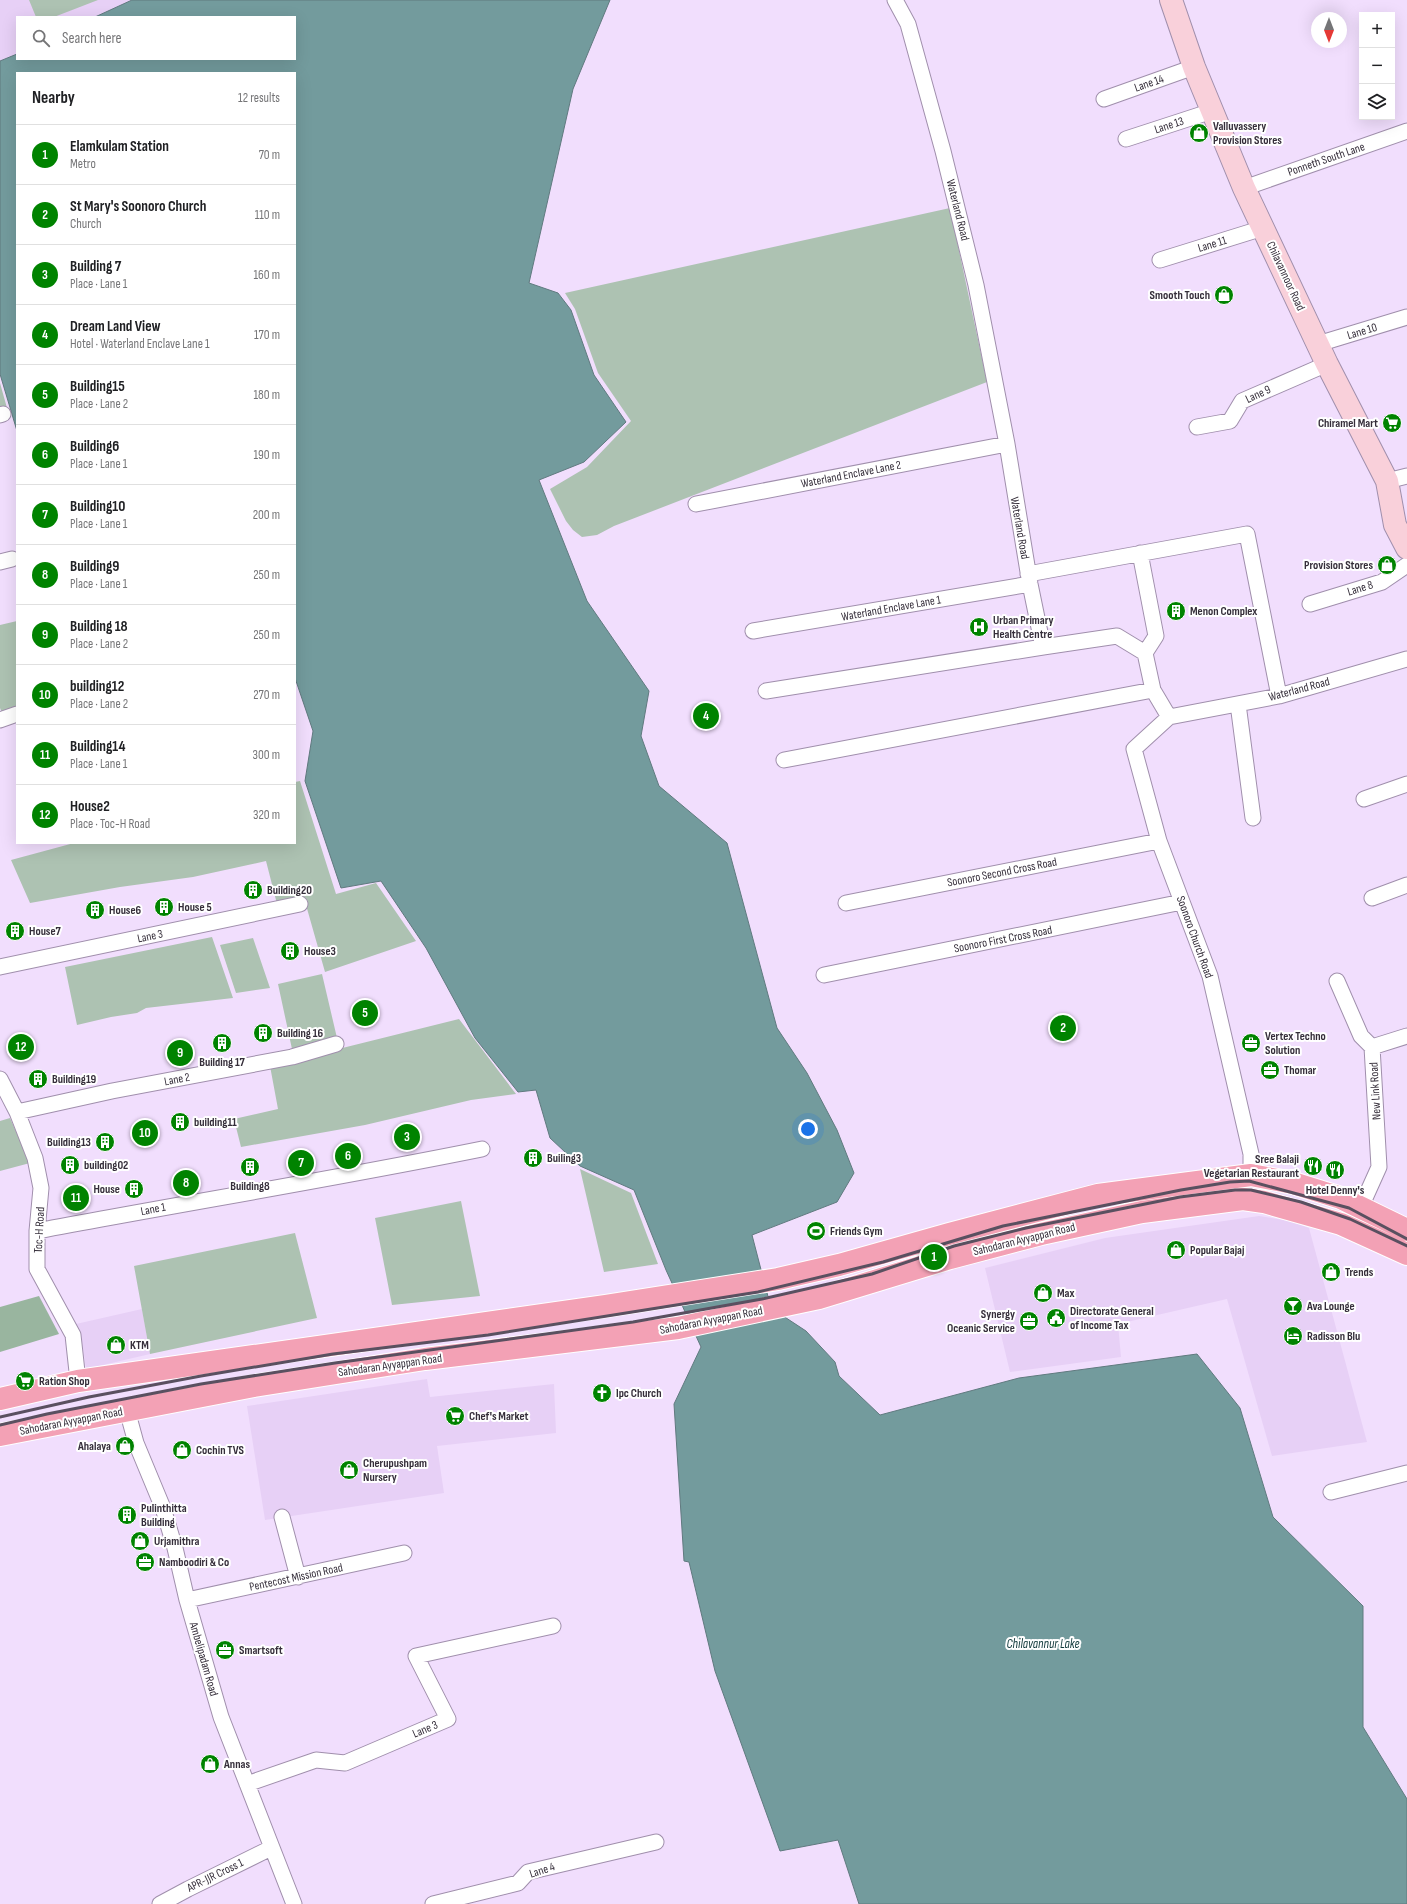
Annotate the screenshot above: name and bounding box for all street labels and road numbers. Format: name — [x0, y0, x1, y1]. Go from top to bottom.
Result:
street label: Lane 14 — [1132, 71, 1166, 95]
street label: Lane 13 — [1152, 114, 1186, 137]
street label: Ponneth South Lane — [1286, 139, 1367, 180]
street label: Waterland Road — [943, 178, 972, 242]
street label: Lane 11 — [1196, 233, 1229, 256]
street label: Chilavannoor Road — [1263, 239, 1308, 313]
street label: Lane 10 — [1345, 320, 1379, 343]
street label: Lane 9 — [1243, 382, 1273, 407]
street label: Waterland Enclave Lane 2 — [800, 457, 902, 492]
street label: Waterland Road — [1007, 496, 1032, 560]
street label: Lane 8 — [1345, 577, 1375, 599]
street label: Waterland Enclave Lane 1 — [840, 592, 943, 625]
street label: Waterland Road — [1267, 674, 1331, 705]
street label: Soonoro Second Cross Road — [946, 854, 1058, 890]
street label: Soonoro Church Road — [1173, 894, 1216, 980]
street label: Soonoro First Cross Road — [953, 923, 1054, 956]
street label: Lane 3 — [136, 926, 164, 947]
street label: New Link Road — [1366, 1062, 1385, 1120]
street label: Lane 2 — [163, 1070, 191, 1089]
street label: Lane 1 — [139, 1200, 168, 1219]
street label: Toc-H Road — [31, 1207, 48, 1254]
street label: Sahodaran Ayyappan Road — [972, 1220, 1077, 1259]
street label: Sahodaran Ayyappan Road — [658, 1303, 764, 1338]
street label: Sahodaran Ayyappan Road — [337, 1351, 443, 1380]
street label: Sahodaran Ayyappan Road — [18, 1404, 124, 1439]
street label: Pentecost Mission Road — [248, 1560, 344, 1595]
street label: Ambelipadam Road — [186, 1619, 221, 1698]
street label: Lane 3 — [410, 1717, 440, 1741]
street label: APR-JJR Cross 1 — [184, 1855, 247, 1896]
street label: Lane 4 — [527, 1859, 557, 1882]

